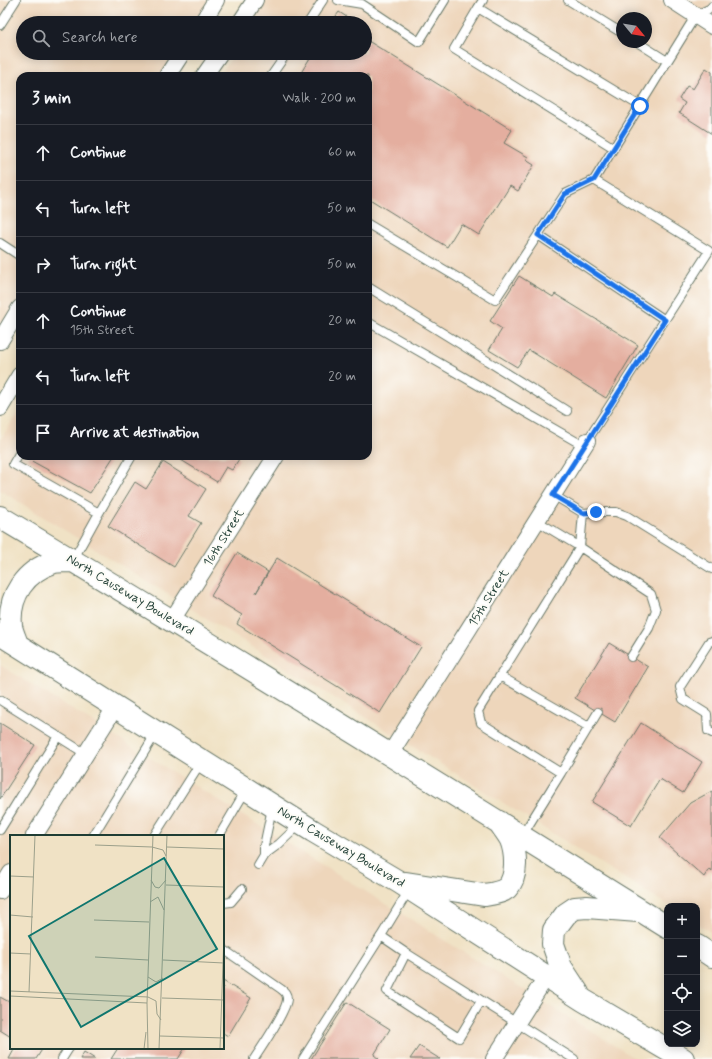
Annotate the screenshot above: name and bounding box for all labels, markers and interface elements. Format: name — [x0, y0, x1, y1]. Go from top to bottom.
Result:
north arrow — [616, 12, 652, 48]
search box — [16, 16, 372, 60]
icon: search — [30, 27, 52, 49]
text: Search here — [62, 28, 138, 48]
text: 3 min — [32, 87, 71, 109]
text: Walk · 200 m — [282, 90, 356, 107]
route start — [631, 97, 649, 115]
icon: ahead — [32, 142, 54, 164]
text: Continue — [70, 143, 126, 163]
text: 60 m — [328, 144, 356, 161]
icon: left — [32, 198, 54, 220]
text: Turn left — [70, 199, 130, 219]
text: 50 m — [327, 200, 356, 217]
icon: right — [32, 254, 54, 276]
text: Turn right — [70, 255, 137, 275]
text: 50 m — [327, 256, 356, 273]
text: Continue — [70, 302, 126, 322]
icon: ahead — [32, 310, 54, 332]
text: 20 m — [328, 312, 356, 329]
text: 15th Street — [70, 322, 134, 339]
icon: left — [32, 366, 54, 388]
text: Turn left — [70, 367, 130, 387]
text: 20 m — [328, 368, 356, 385]
icon: arrive — [32, 422, 54, 444]
text: Arrive at destination — [70, 423, 199, 443]
route end — [587, 503, 605, 521]
street label: 16th Street — [200, 506, 249, 570]
street label: North Causeway Boulevard — [63, 550, 197, 640]
street label: 15th Street — [465, 566, 513, 630]
street label: North Causeway Boulevard — [274, 802, 408, 892]
inset map — [10, 835, 224, 1049]
map controls — [664, 903, 700, 1047]
button: + — [664, 903, 700, 939]
button: − — [664, 939, 700, 975]
button: locate — [664, 975, 700, 1011]
button: layers — [664, 1011, 700, 1047]

